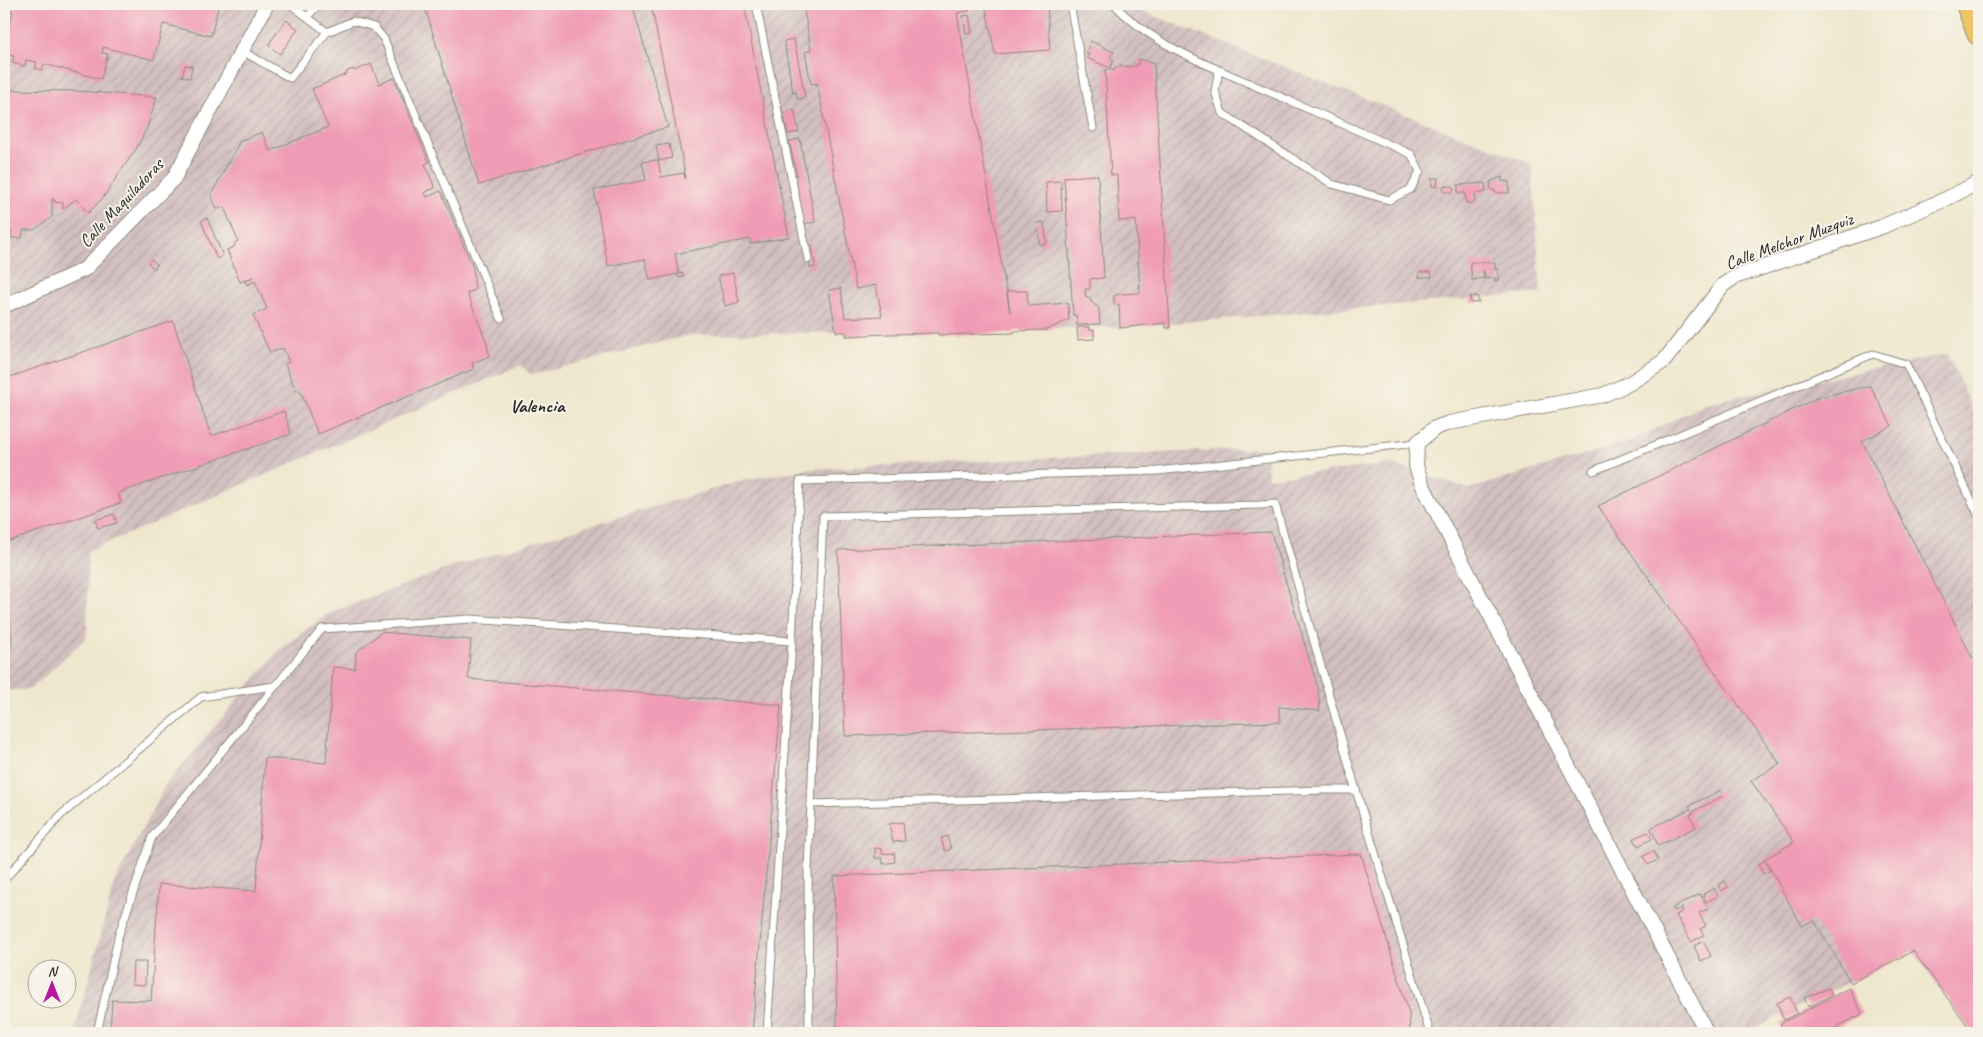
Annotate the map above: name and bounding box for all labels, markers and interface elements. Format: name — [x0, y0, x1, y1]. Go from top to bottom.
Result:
street label: Calle Maquiladoras — [74, 153, 169, 252]
street label: Calle Melchor Muzquiz — [1722, 207, 1857, 274]
district label: Valencia — [510, 394, 566, 418]
north arrow — [28, 960, 78, 1010]
text: N — [48, 963, 59, 980]

